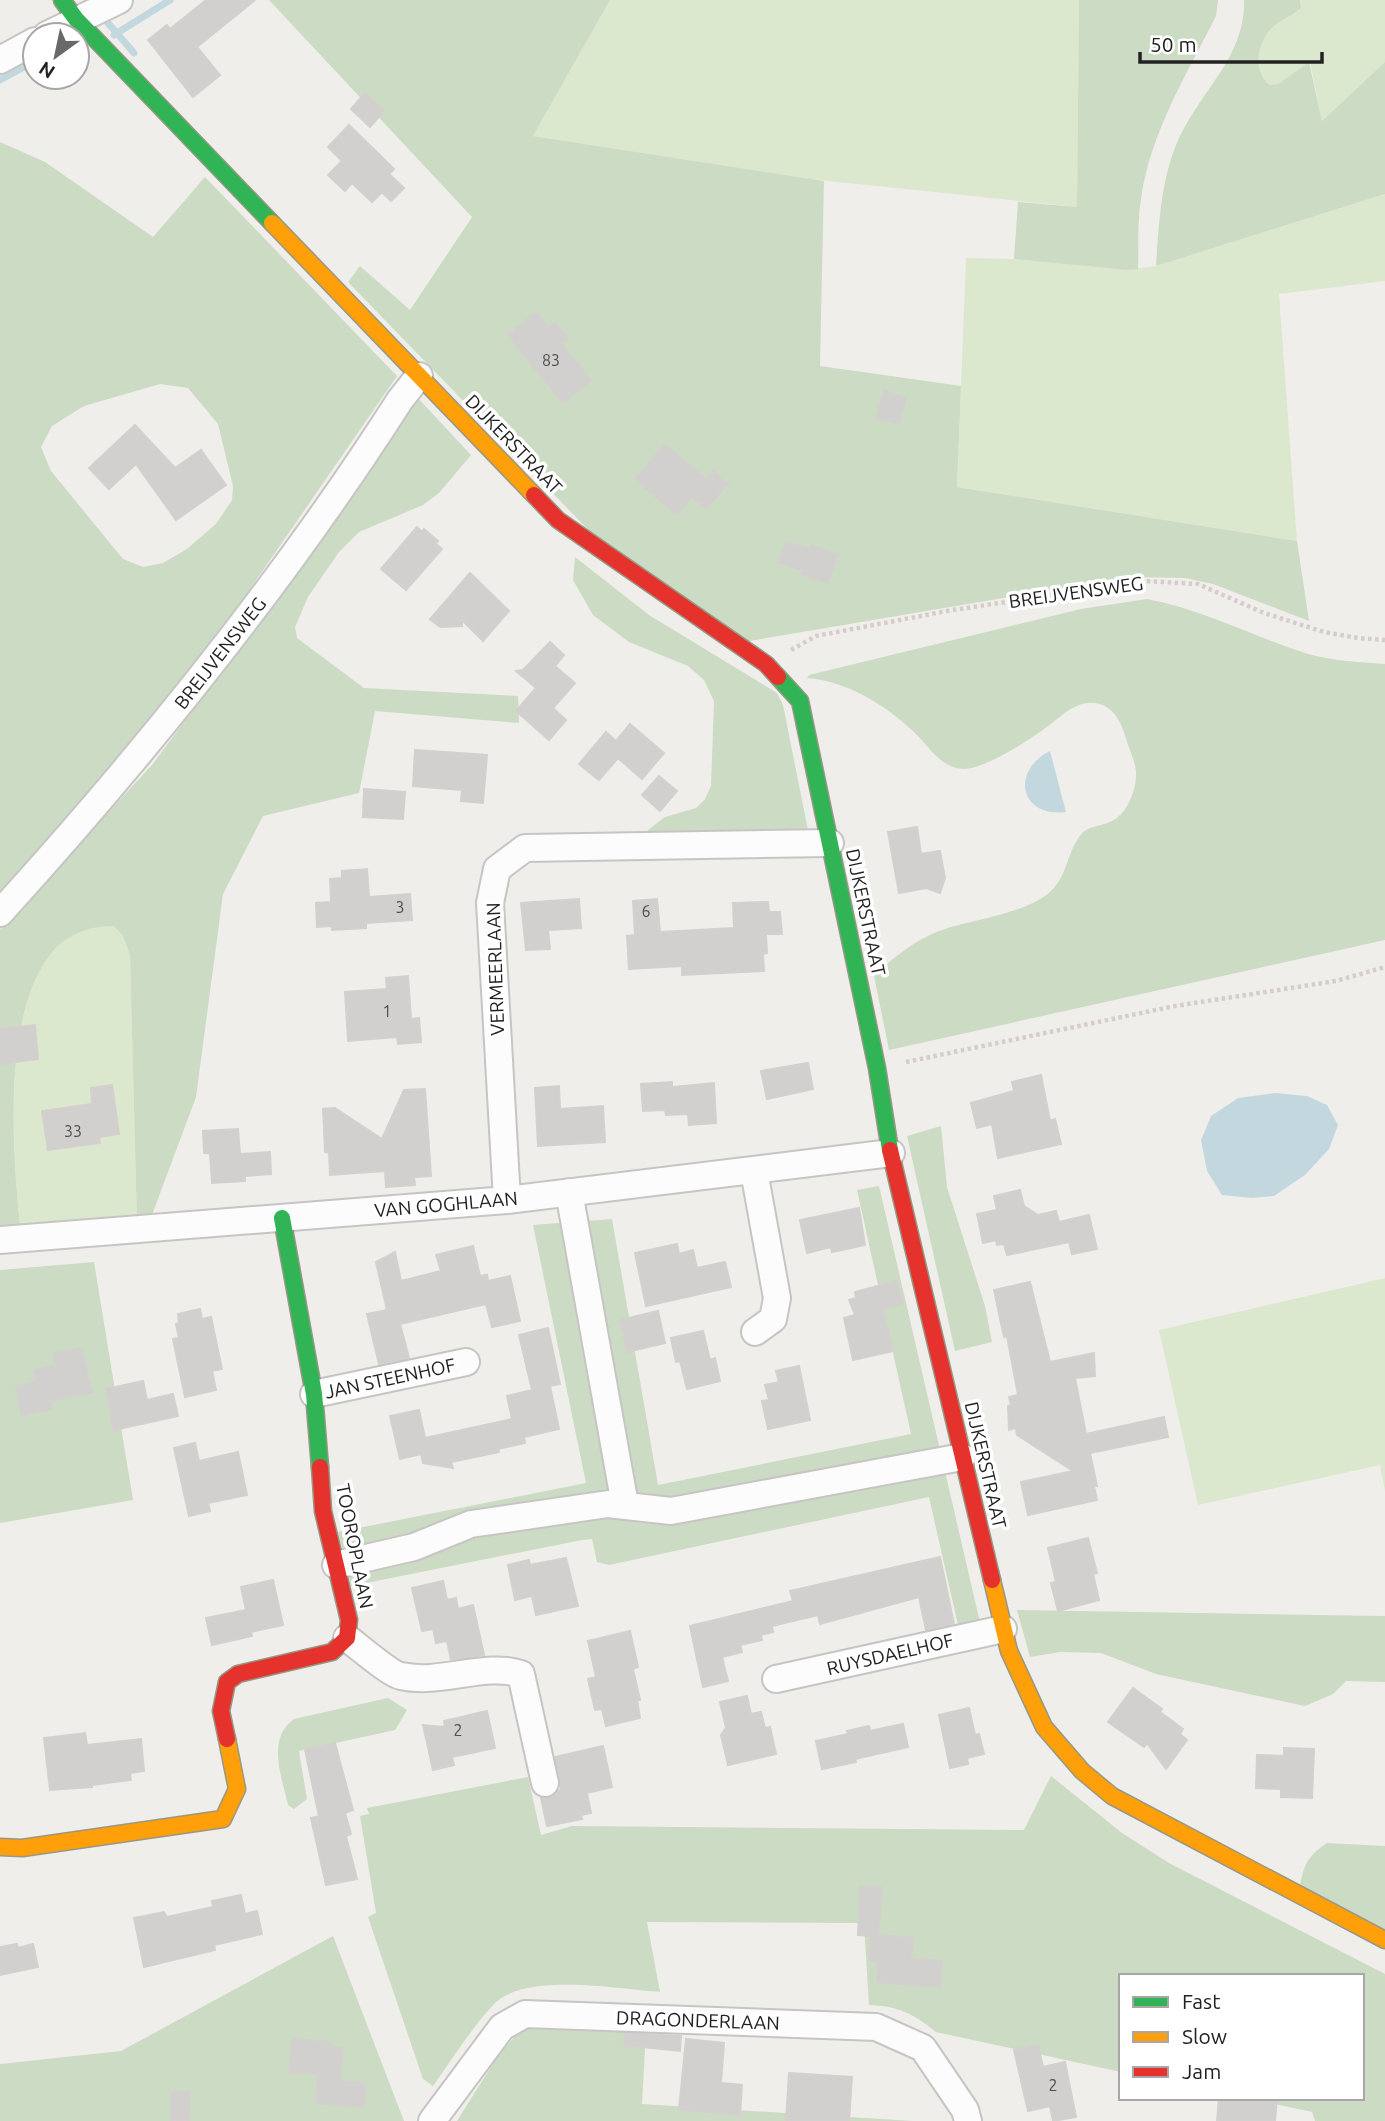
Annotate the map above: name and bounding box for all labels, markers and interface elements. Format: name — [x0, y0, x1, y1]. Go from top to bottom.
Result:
north arrow — [21, 21, 91, 91]
scale bar — [1140, 21, 1322, 65]
text: 50 m — [1150, 32, 1197, 56]
text: N — [35, 57, 59, 83]
house number: 83 — [542, 351, 560, 369]
street label: DIJKERSTRAAT — [461, 390, 567, 499]
street label: BREIJVENSWEG — [1007, 572, 1145, 612]
street label: BREIJVENSWEG — [170, 593, 270, 713]
street label: DIJKERSTRAAT — [842, 846, 890, 978]
house number: 3 — [395, 898, 405, 916]
street label: VERMEERLAAN — [482, 902, 508, 1036]
house number: 6 — [641, 902, 651, 920]
house number: 1 — [382, 1002, 392, 1020]
house number: 33 — [64, 1122, 82, 1140]
street label: VAN GOGHLAAN — [374, 1187, 518, 1221]
street label: JAN STEENHOF — [323, 1353, 457, 1403]
street label: DIJKERSTRAAT — [961, 1399, 1011, 1531]
street label: TOOROPLAAN — [332, 1482, 378, 1610]
street label: RUYSDAELHOF — [824, 1629, 956, 1679]
house number: 2 — [453, 1721, 463, 1739]
legend — [1119, 1974, 1364, 2100]
text: Fast — [1182, 1989, 1220, 2013]
street label: DRAGONDERLAAN — [616, 2006, 780, 2034]
text: Slow — [1182, 2024, 1227, 2048]
text: Jam — [1182, 2059, 1221, 2083]
house number: 2 — [1048, 2076, 1058, 2094]

